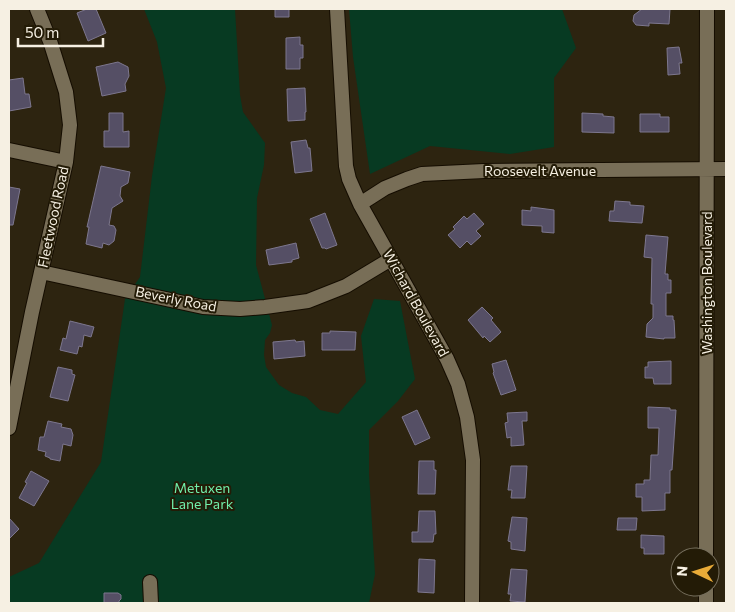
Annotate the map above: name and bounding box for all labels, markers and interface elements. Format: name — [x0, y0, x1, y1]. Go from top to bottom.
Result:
scale bar — [18, 15, 102, 47]
text: 50 m — [25, 23, 59, 41]
street label: Roosevelt Avenue — [484, 162, 596, 179]
street label: Fleetwood Road — [33, 165, 72, 269]
street label: Washington Boulevard — [698, 212, 715, 354]
street label: Wichard Boulevard — [380, 246, 453, 359]
street label: Beverly Road — [134, 282, 218, 315]
park label: Metuxen Lane Park — [171, 479, 234, 512]
north arrow — [670, 547, 720, 597]
text: N — [673, 565, 690, 577]

